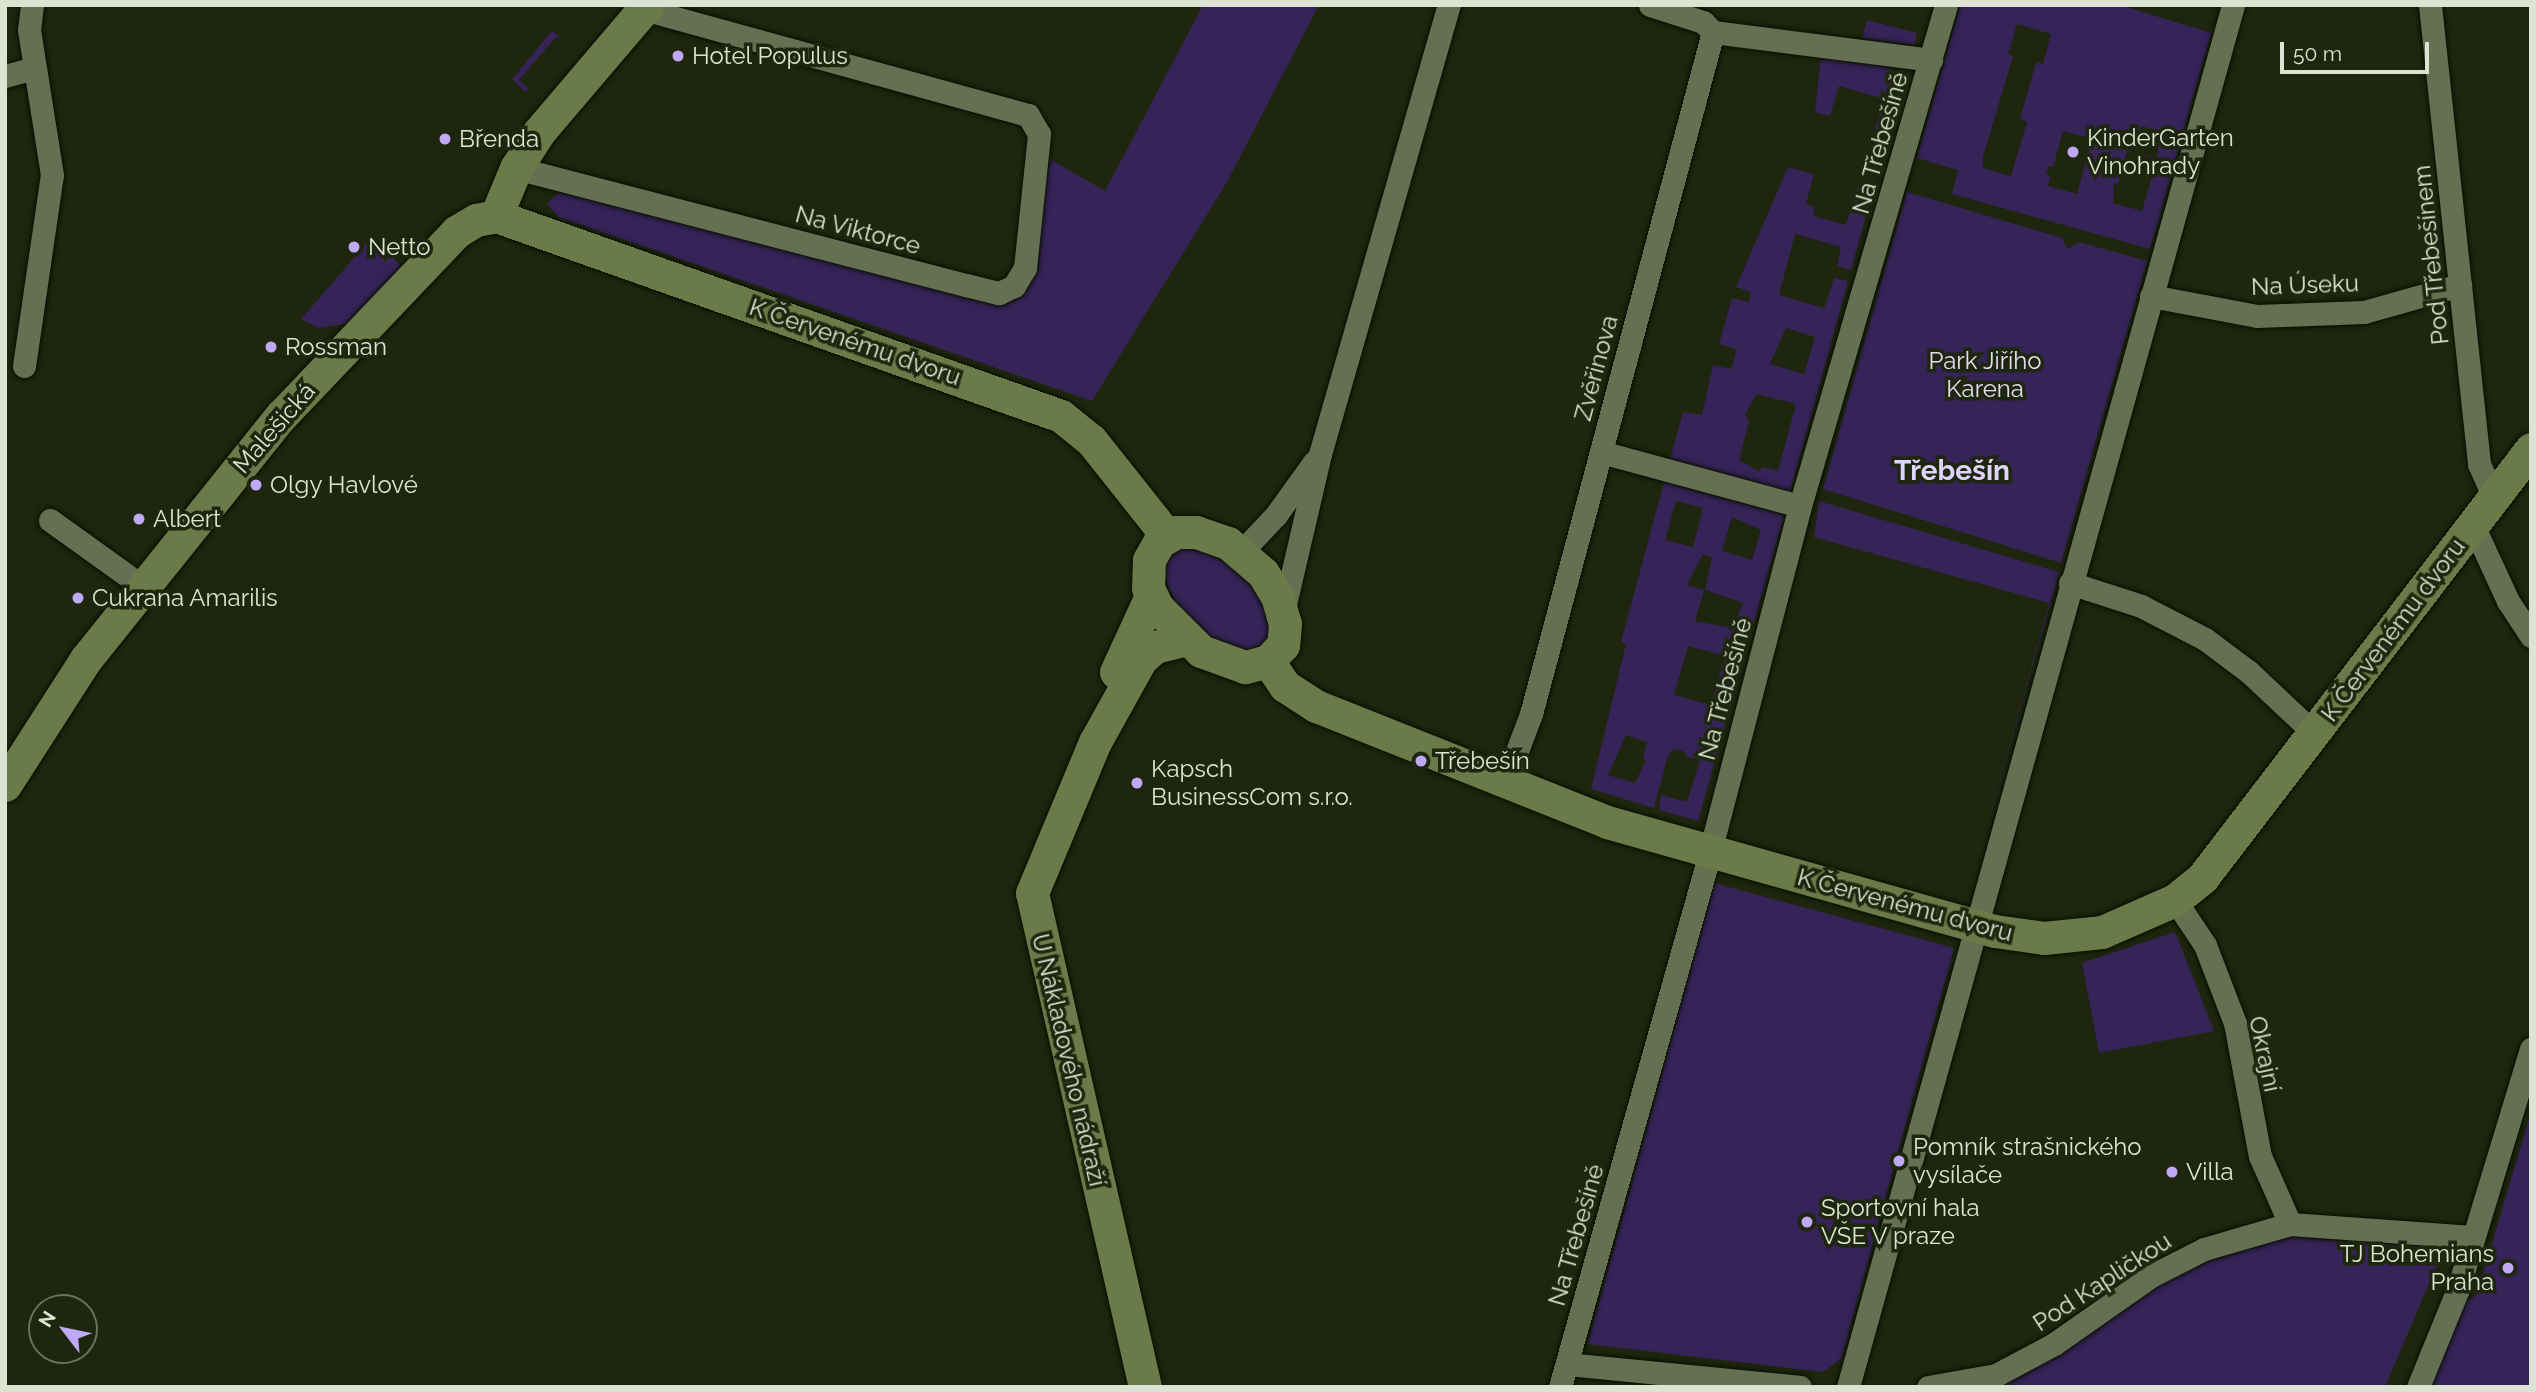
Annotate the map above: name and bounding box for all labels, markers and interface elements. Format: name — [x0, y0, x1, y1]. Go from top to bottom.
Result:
scale bar — [2284, 28, 2433, 72]
text: 50 m — [2293, 41, 2342, 66]
place label: Hotel Populus — [692, 42, 849, 70]
marker: Hotel Populus — [670, 48, 686, 64]
street label: Na Třebešíně — [1846, 69, 1914, 217]
place label: KinderGarten Vinohrady — [2087, 124, 2234, 180]
place label: Břenda — [459, 125, 539, 153]
marker: Břenda — [437, 131, 453, 147]
marker: KinderGarten Vinohrady — [2065, 144, 2081, 160]
street label: Pod Třebešínem — [2407, 163, 2455, 347]
street label: Na Viktorce — [792, 199, 924, 261]
place label: Netto — [368, 233, 430, 261]
marker: Netto — [346, 239, 362, 255]
street label: Na Úseku — [2250, 269, 2360, 301]
street label: K Červenému dvoru — [745, 292, 965, 392]
street label: Zvěřinova — [1568, 312, 1624, 424]
place label: Rossman — [285, 333, 387, 361]
marker: Rossman — [263, 339, 279, 355]
park label: Park Jiřího Karena — [1928, 347, 2042, 403]
street label: Malešická — [227, 377, 321, 479]
district label: Třebešín — [1894, 454, 2010, 488]
place label: Olgy Havlové — [270, 471, 418, 499]
marker: Olgy Havlové — [248, 477, 264, 493]
place label: Albert — [153, 505, 221, 533]
marker: Albert — [131, 511, 147, 527]
street label: K Červenému dvoru — [2315, 533, 2471, 727]
place label: Cukrana Amarilis — [92, 584, 278, 612]
marker: Cukrana Amarilis — [70, 590, 86, 606]
street label: Na Třebešíně — [1692, 614, 1758, 764]
place label: Třebešín — [1435, 747, 1530, 775]
marker: Třebešín — [1413, 753, 1429, 769]
place label: Kapsch BusinessCom s.r.o. — [1151, 755, 1353, 811]
marker: Kapsch BusinessCom s.r.o. — [1129, 775, 1145, 791]
street label: K Červenému dvoru — [1794, 862, 2016, 948]
street label: U Nákladového nádraží — [1026, 931, 1112, 1189]
street label: Okrajní — [2243, 1013, 2287, 1095]
place label: Pomník strašnického vysílače — [1913, 1133, 2142, 1189]
marker: Pomník strašnického vysílače — [1891, 1153, 1907, 1169]
place label: Villa — [2186, 1158, 2234, 1186]
street label: Na Třebešíně — [1542, 1161, 1610, 1309]
marker: Villa — [2164, 1164, 2180, 1180]
place label: Sportovní hala VŠE V praze — [1821, 1194, 1980, 1250]
marker: Sportovní hala VŠE V praze — [1799, 1214, 1815, 1230]
street label: Pod Kapličkou — [2028, 1227, 2176, 1337]
place label: TJ Bohemians Praha — [2340, 1240, 2494, 1296]
marker: TJ Bohemians Praha — [2500, 1260, 2516, 1276]
north arrow — [28, 1294, 98, 1364]
text: N — [34, 1307, 60, 1331]

